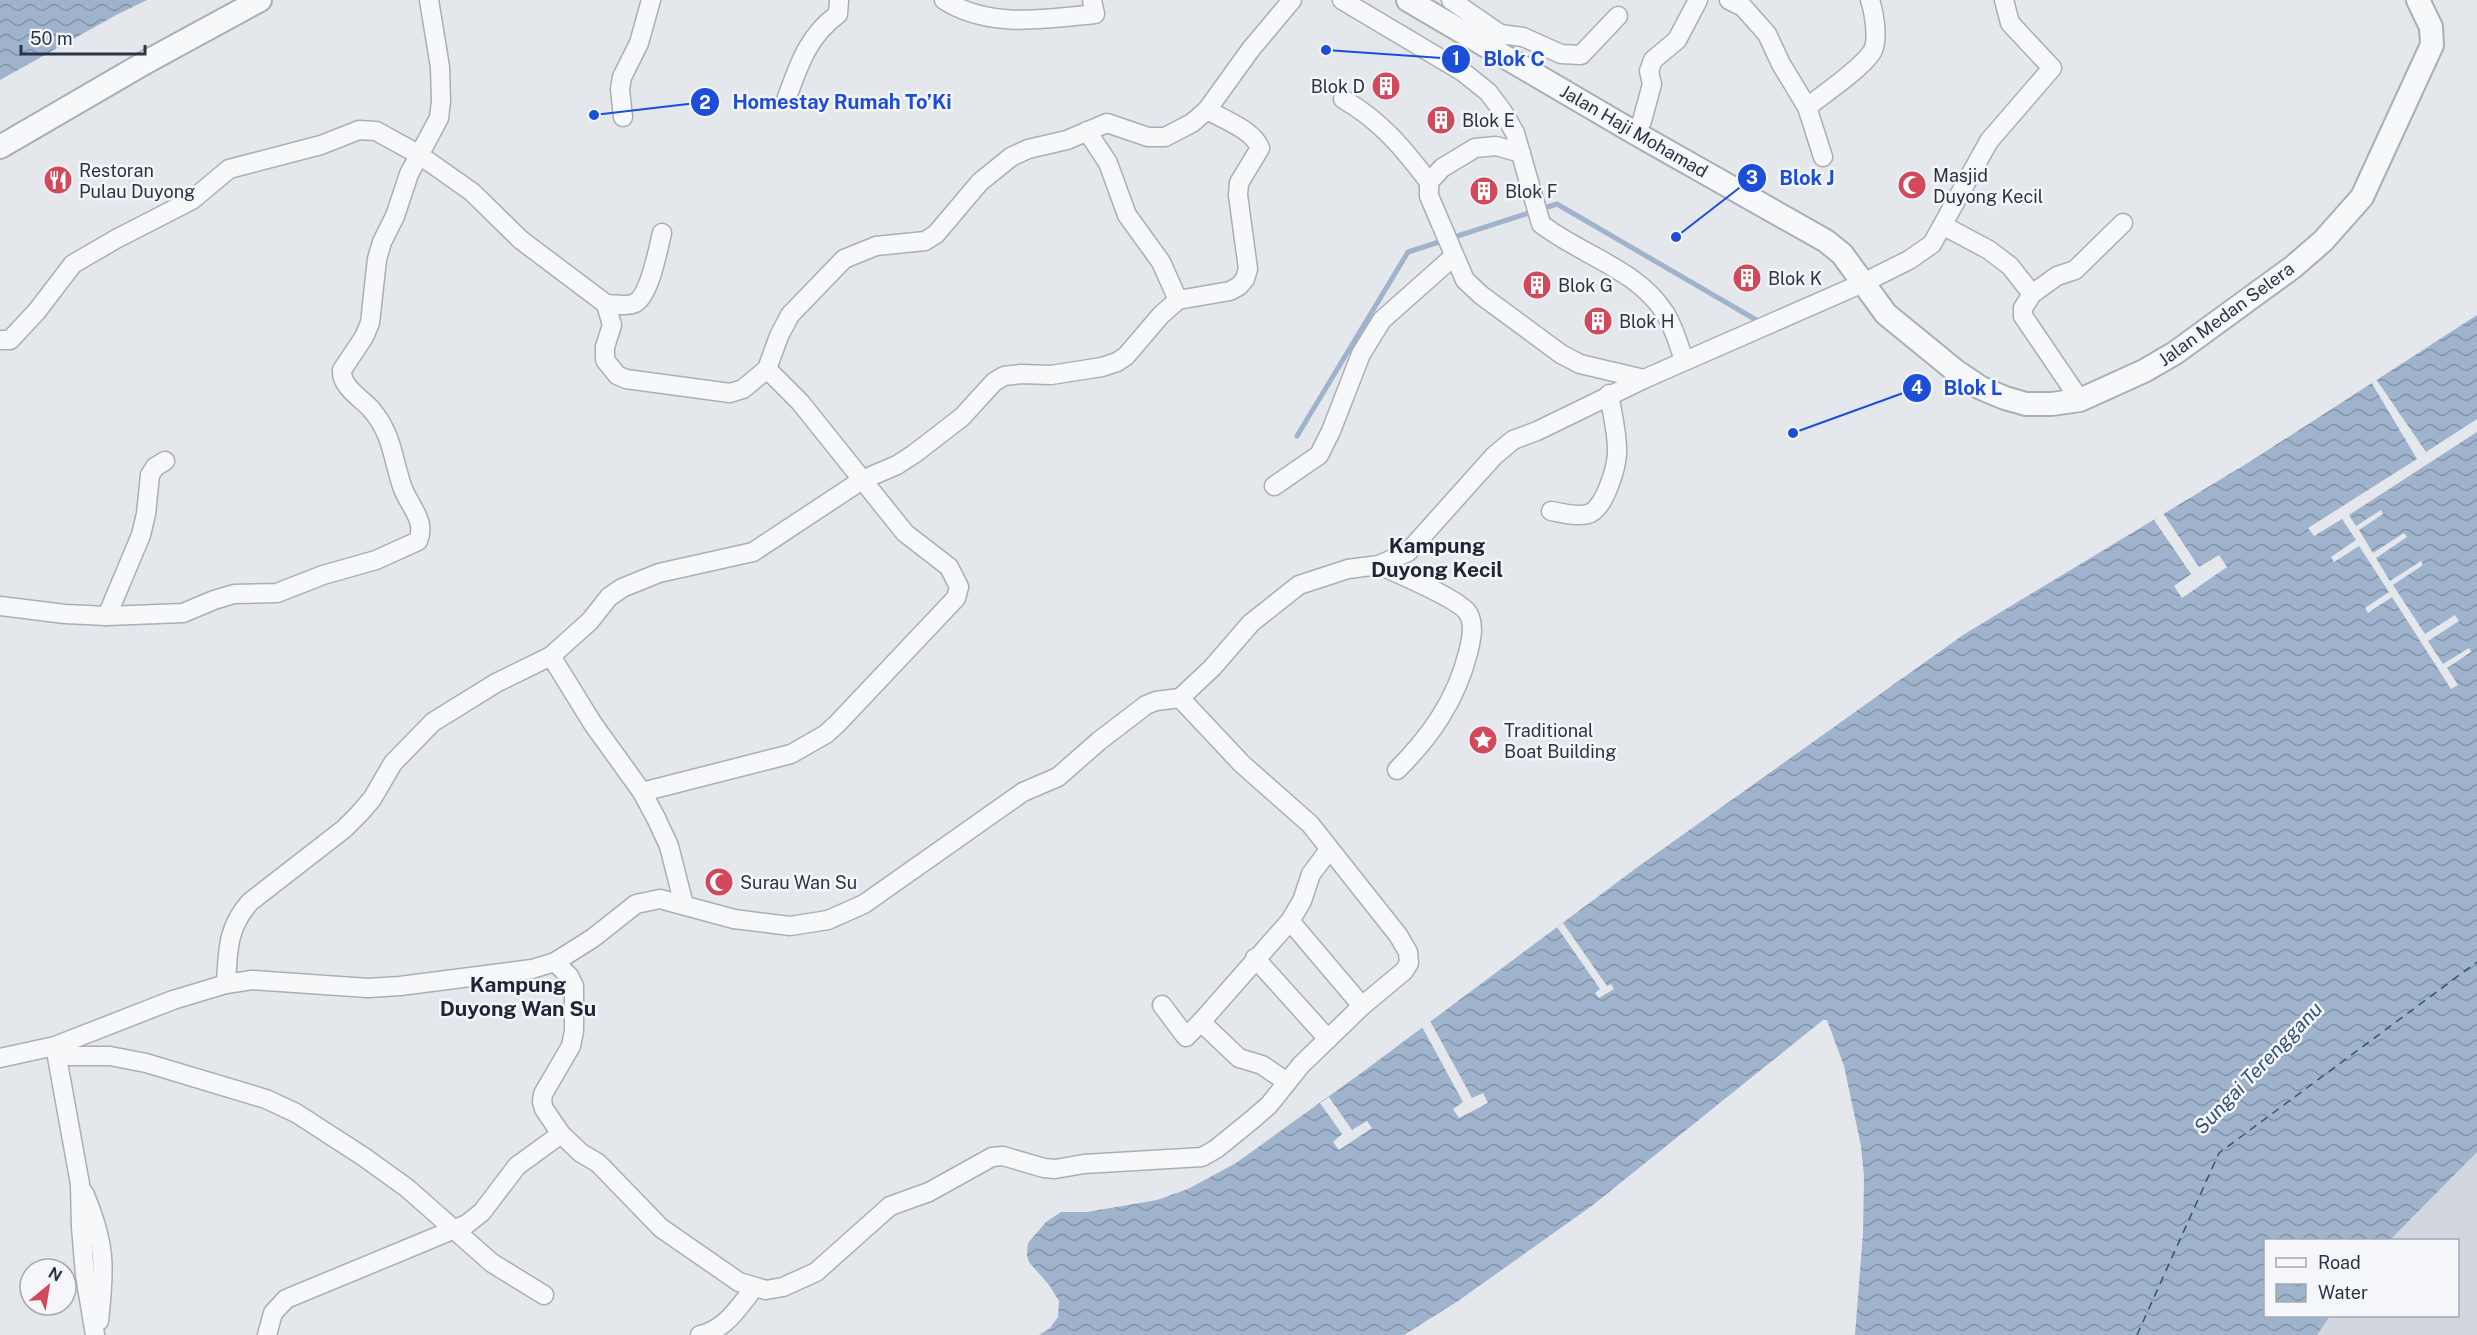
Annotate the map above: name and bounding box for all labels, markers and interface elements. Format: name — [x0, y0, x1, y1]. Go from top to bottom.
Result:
scale bar — [21, 18, 146, 56]
text: 50 m — [30, 28, 73, 49]
callout: Blok C — [1441, 40, 1557, 78]
text: Blok C — [1483, 47, 1545, 71]
text: 1 — [1452, 48, 1460, 69]
building icon: Blok D — [1370, 70, 1402, 102]
place label: Blok D — [1311, 76, 1365, 97]
street label: Jalan Haji Mohamad — [1556, 80, 1712, 182]
callout: Homestay Rumah To’Ki — [690, 83, 963, 121]
text: Homestay Rumah To’Ki — [732, 90, 952, 114]
text: 2 — [699, 92, 711, 113]
building icon: Blok E — [1425, 104, 1457, 136]
place label: Blok E — [1462, 110, 1515, 131]
callout: Blok J — [1737, 159, 1847, 197]
place label: Restoran Pulau Duyong — [79, 160, 195, 202]
restaurant icon: Restoran Pulau Duyong — [42, 164, 74, 196]
place label: Masjid Duyong Kecil — [1933, 165, 2043, 207]
text: Blok J — [1779, 166, 1835, 190]
text: 3 — [1746, 167, 1758, 188]
mosque icon: Masjid Duyong Kecil — [1896, 169, 1928, 201]
building icon: Blok F — [1468, 175, 1500, 207]
place label: Blok F — [1505, 181, 1557, 202]
street label: Jalan Medan Selera — [2154, 258, 2298, 370]
building icon: Blok K — [1731, 262, 1763, 294]
place label: Blok K — [1768, 268, 1822, 289]
building icon: Blok G — [1521, 269, 1553, 301]
place label: Blok G — [1558, 275, 1613, 296]
building icon: Blok H — [1582, 305, 1614, 337]
place label: Blok H — [1619, 311, 1675, 332]
callout: Blok L — [1902, 369, 2014, 407]
text: Blok L — [1944, 376, 2002, 400]
text: 4 — [1911, 377, 1923, 398]
district label: Kampung Duyong Kecil — [1371, 533, 1503, 582]
place label: Traditional Boat Building — [1504, 720, 1616, 762]
place icon: Traditional Boat Building — [1467, 724, 1499, 756]
mosque icon: Surau Wan Su — [703, 866, 735, 898]
place label: Surau Wan Su — [740, 872, 857, 893]
district label: Kampung Duyong Wan Su — [440, 972, 596, 1021]
water label: Sungai Terengganu — [2189, 997, 2327, 1139]
legend — [2264, 1239, 2459, 1317]
text: Road — [2318, 1252, 2361, 1273]
north arrow — [18, 1257, 78, 1317]
text: N — [45, 1263, 65, 1286]
text: Water — [2318, 1282, 2368, 1303]

